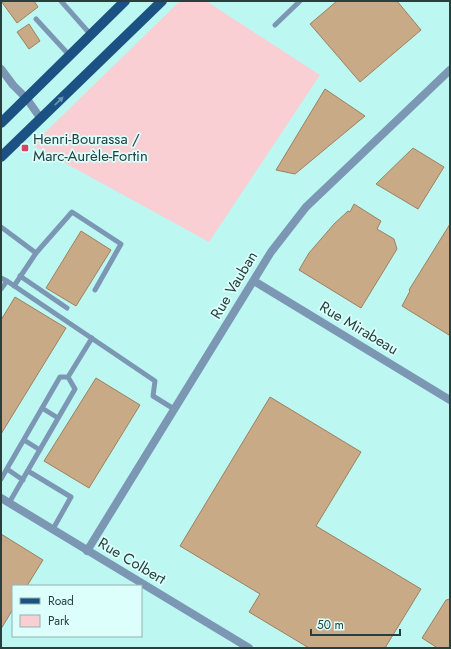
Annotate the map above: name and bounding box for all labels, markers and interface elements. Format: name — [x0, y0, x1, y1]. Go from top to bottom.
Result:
one-way arrow — [54, 96, 64, 106]
place label: Henri-Bourassa / Marc-Aurèle-Fortin — [33, 128, 148, 167]
marker: Henri-Bourassa / Marc-Aurèle-Fortin — [20, 143, 30, 153]
street label: Rue Vauban — [205, 247, 263, 323]
street label: Rue Mirabeau — [315, 296, 403, 360]
street label: Rue Colbert — [94, 532, 170, 590]
legend — [12, 585, 142, 637]
text: Road — [48, 592, 74, 610]
scale bar — [311, 611, 400, 637]
text: Park — [48, 612, 70, 630]
text: 50 m — [317, 616, 344, 634]

